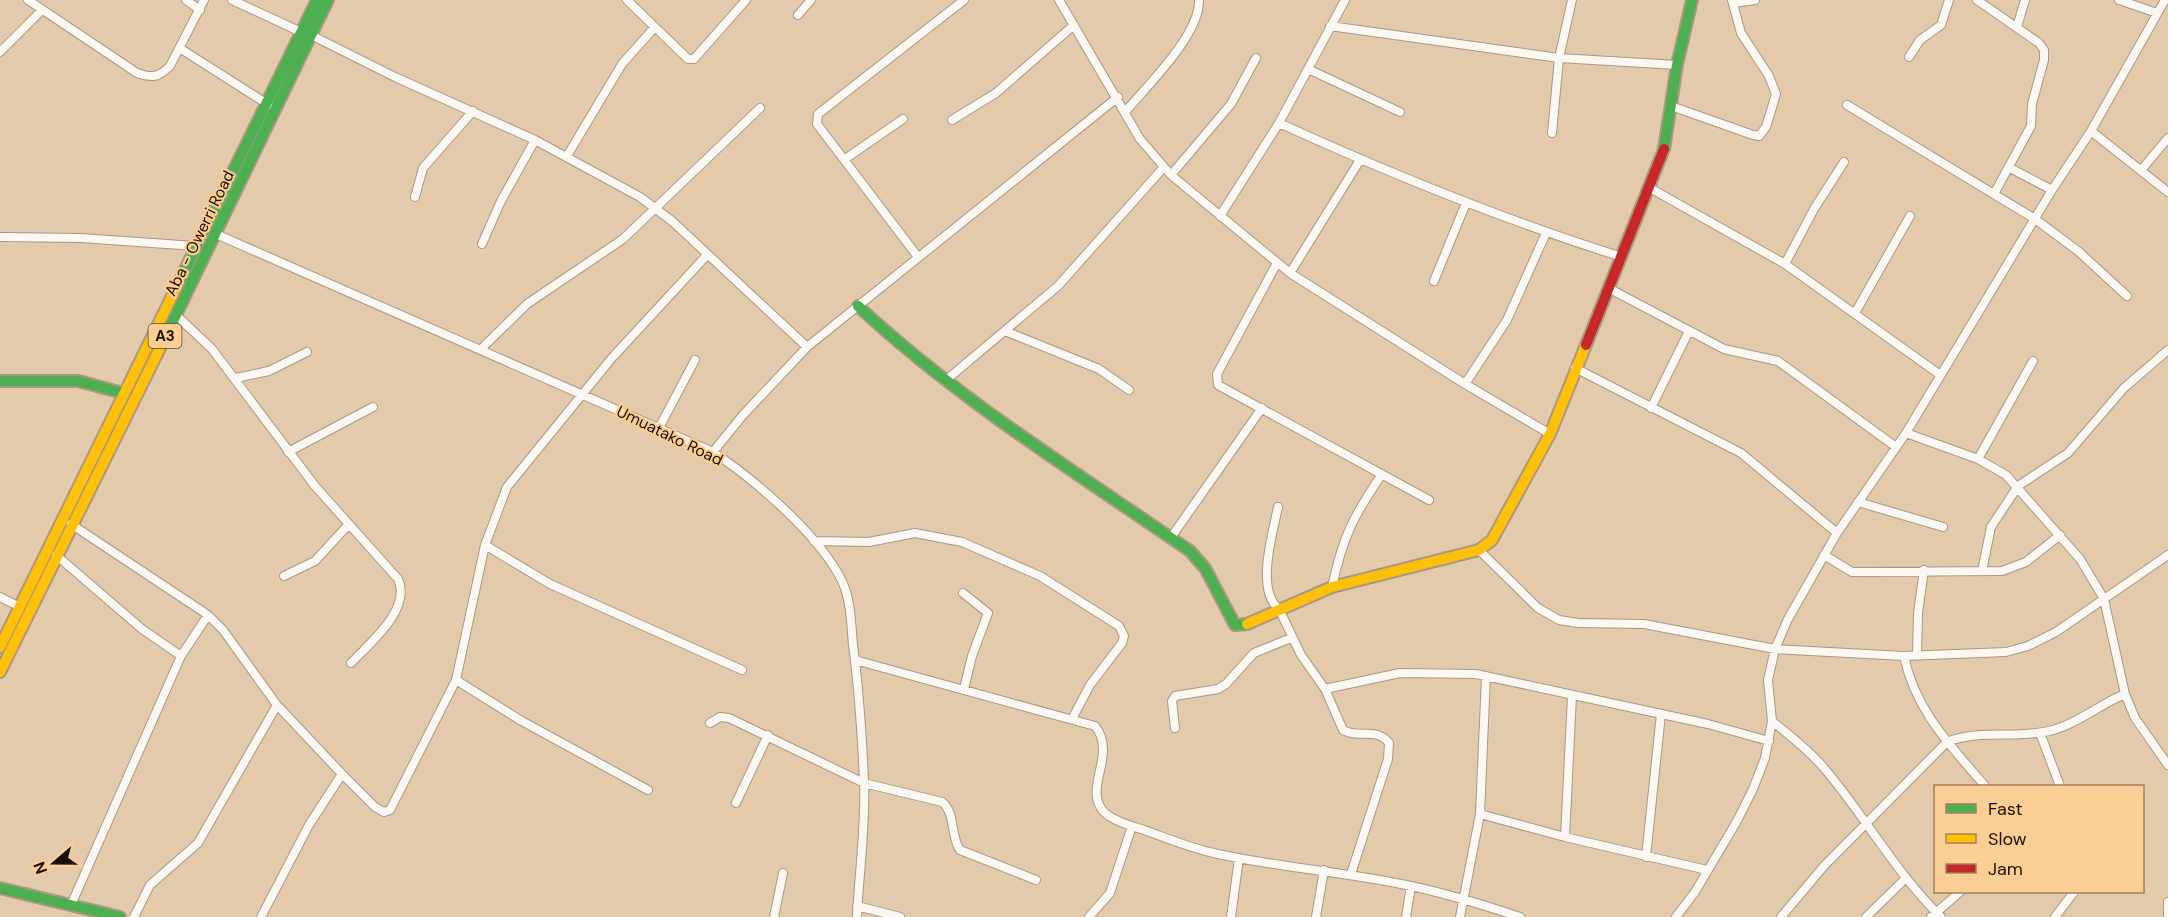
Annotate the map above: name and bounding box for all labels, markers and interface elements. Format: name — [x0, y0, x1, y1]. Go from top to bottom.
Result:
street label: Aba - Owerri Road — [160, 167, 239, 299]
road number: A3 — [148, 324, 182, 348]
street label: Umuatako Road — [613, 401, 726, 470]
legend — [1934, 785, 2144, 893]
text: Fast — [1988, 797, 2023, 821]
text: Slow — [1988, 827, 2027, 851]
north arrow — [24, 833, 84, 893]
text: Jam — [1988, 857, 2023, 881]
text: N — [29, 859, 52, 877]

